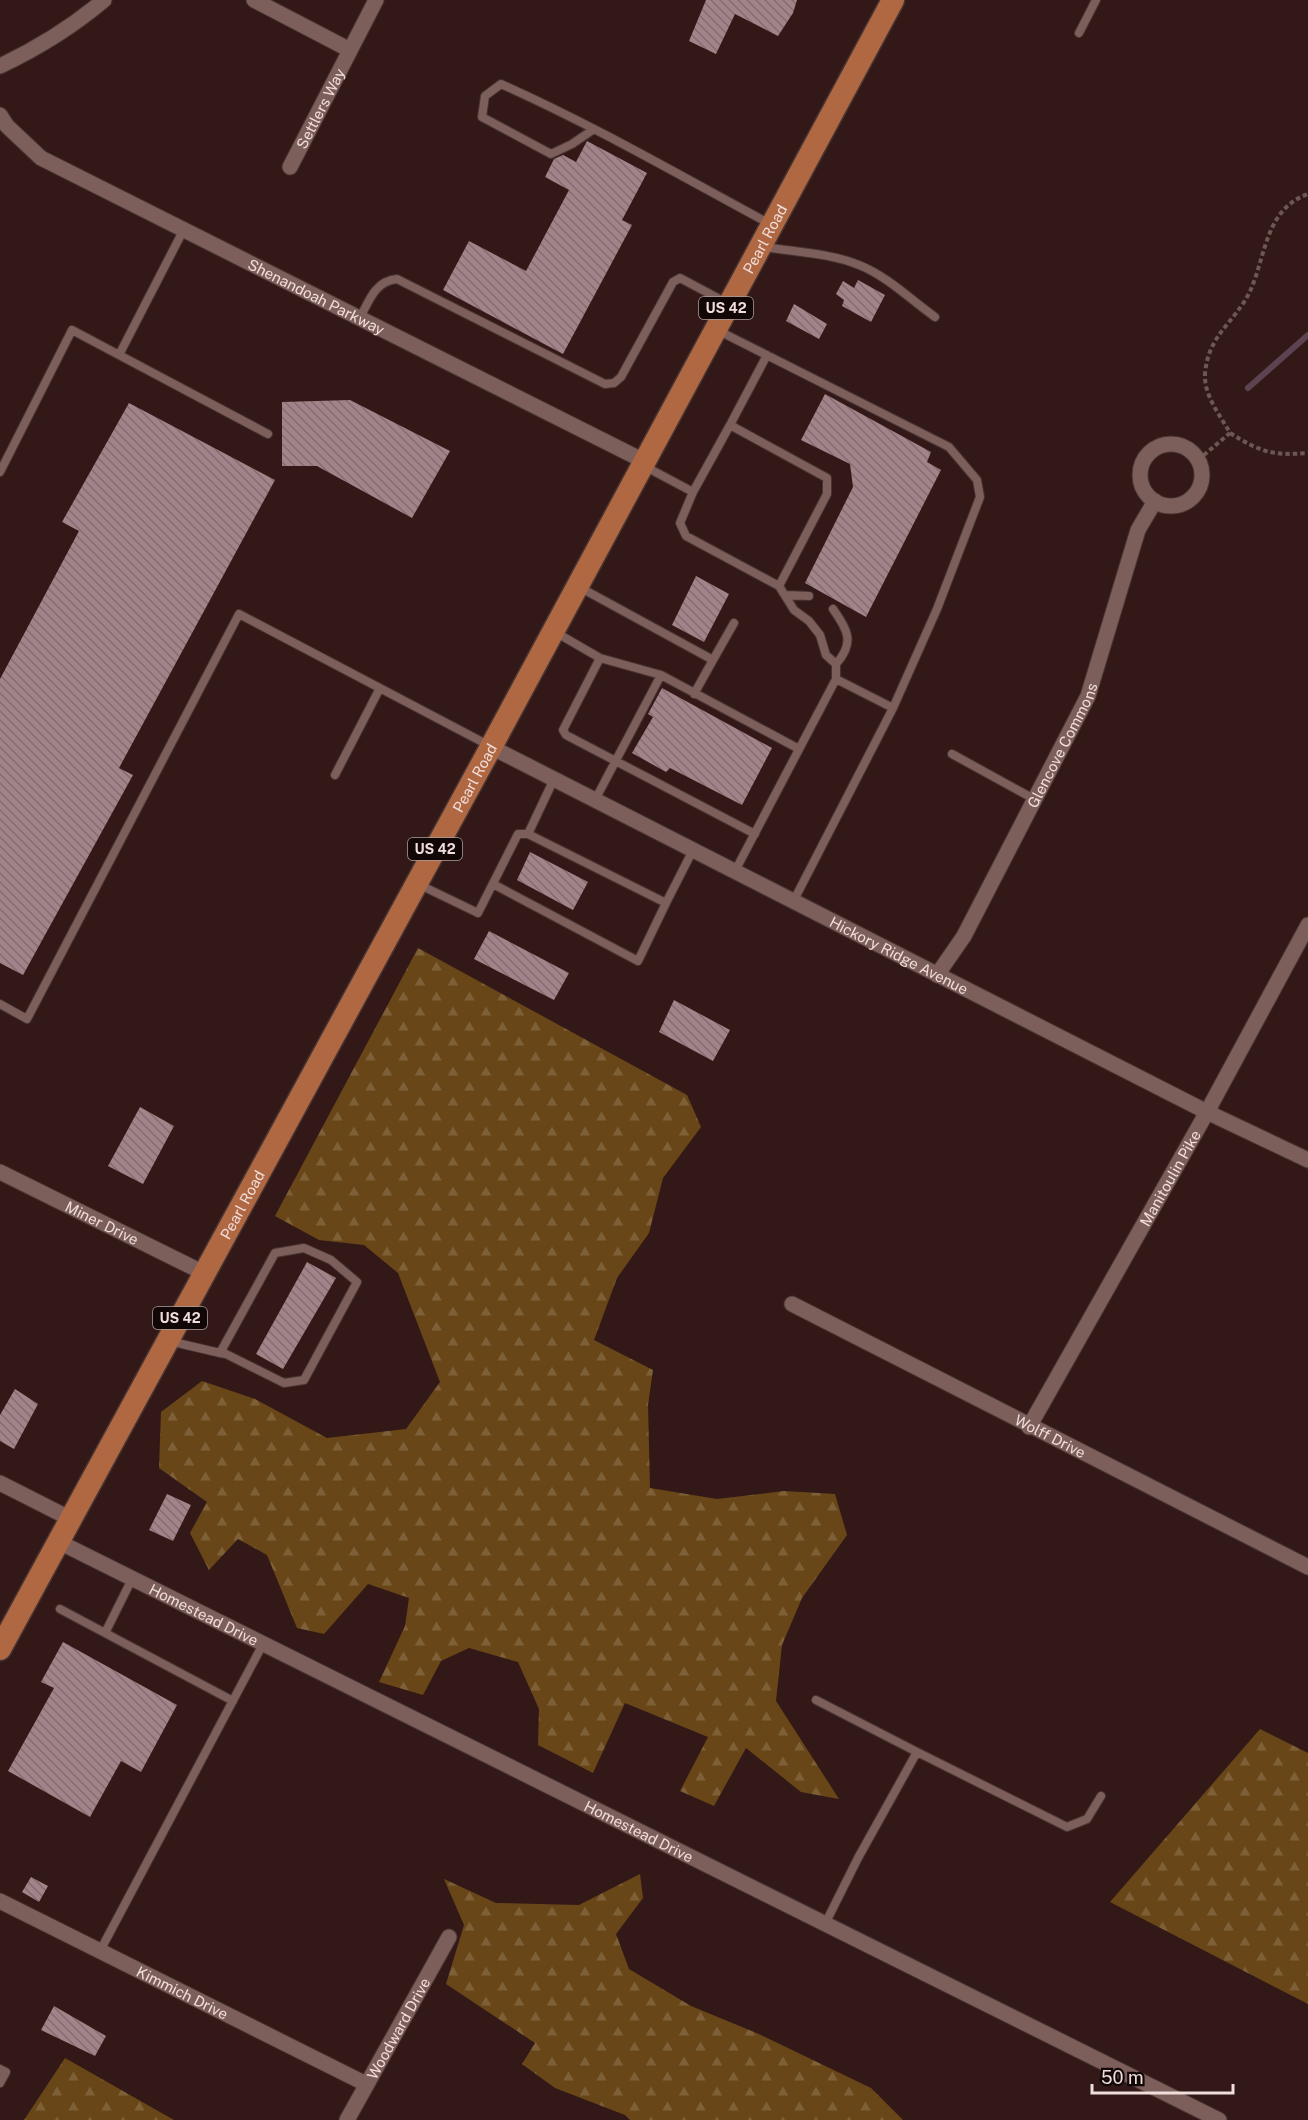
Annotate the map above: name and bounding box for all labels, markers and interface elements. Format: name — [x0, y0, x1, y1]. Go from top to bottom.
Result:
street label: Settlers Way — [292, 65, 348, 151]
street label: Pearl Road — [739, 202, 790, 276]
street label: Shenandoah Parkway — [245, 255, 388, 338]
road number: US 42 — [699, 297, 753, 319]
street label: Glencove Commons — [1023, 681, 1100, 810]
street label: Pearl Road — [449, 740, 500, 815]
road number: US 42 — [408, 838, 462, 860]
street label: Hickory Ridge Avenue — [827, 913, 971, 997]
street label: Manitoulin Pike — [1136, 1127, 1204, 1229]
street label: Pearl Road — [216, 1167, 267, 1242]
street label: Miner Drive — [63, 1197, 142, 1248]
road number: US 42 — [153, 1307, 207, 1329]
street label: Wolff Drive — [1012, 1411, 1089, 1461]
street label: Homestead Drive — [147, 1580, 261, 1649]
street label: Homestead Drive — [582, 1797, 696, 1865]
street label: Kimmich Drive — [134, 1962, 231, 2022]
street label: Woodward Drive — [363, 1975, 433, 2082]
scale bar — [1092, 2057, 1233, 2095]
text: 50 m — [1101, 2067, 1144, 2088]

